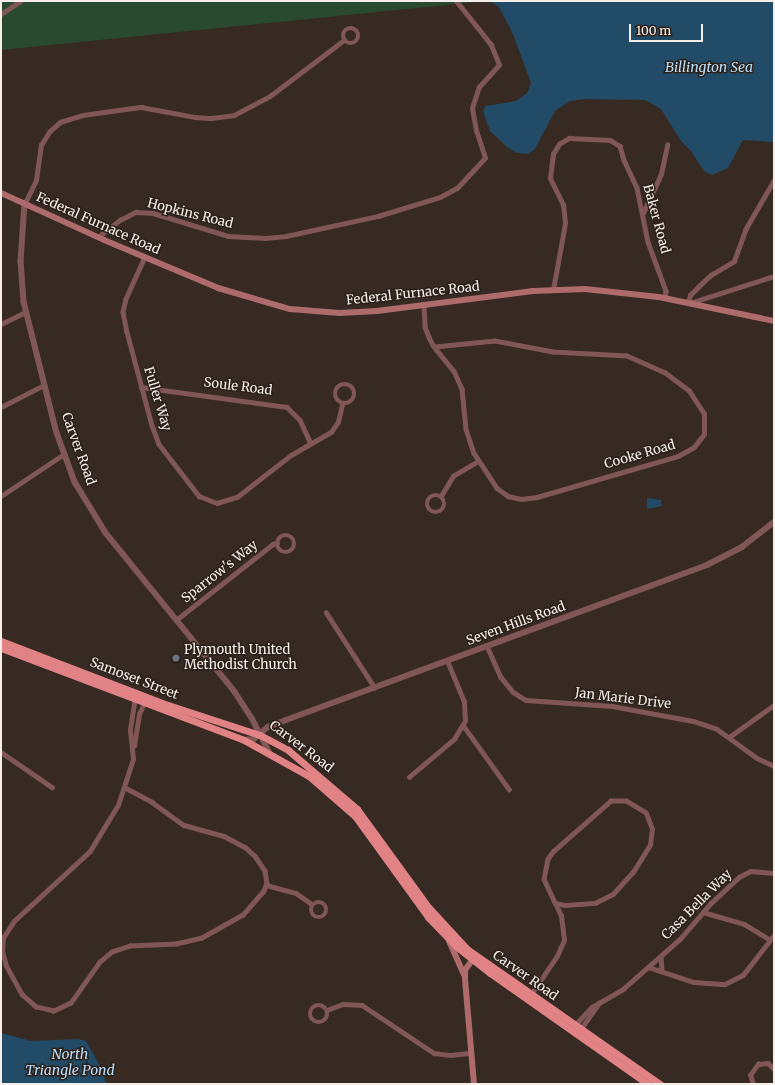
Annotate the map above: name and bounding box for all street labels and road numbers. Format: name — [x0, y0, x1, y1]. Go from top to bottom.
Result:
street label: Baker Road — [639, 183, 673, 255]
street label: Federal Furnace Road — [34, 190, 162, 258]
street label: Hopkins Road — [146, 196, 234, 232]
street label: Federal Furnace Road — [345, 279, 481, 309]
street label: Fuller Way — [140, 365, 174, 433]
street label: Soule Road — [203, 375, 273, 399]
street label: Carver Road — [58, 411, 98, 487]
street label: Cooke Road — [603, 437, 677, 473]
street label: Sparrow's Way — [179, 537, 261, 607]
street label: Seven Hills Road — [464, 599, 568, 649]
street label: Samoset Street — [87, 655, 181, 703]
street label: Jan Marie Drive — [574, 685, 672, 713]
street label: Carver Road — [266, 718, 336, 776]
street label: Casa Bella Way — [659, 867, 735, 943]
street label: Carver Road — [489, 948, 561, 1004]

